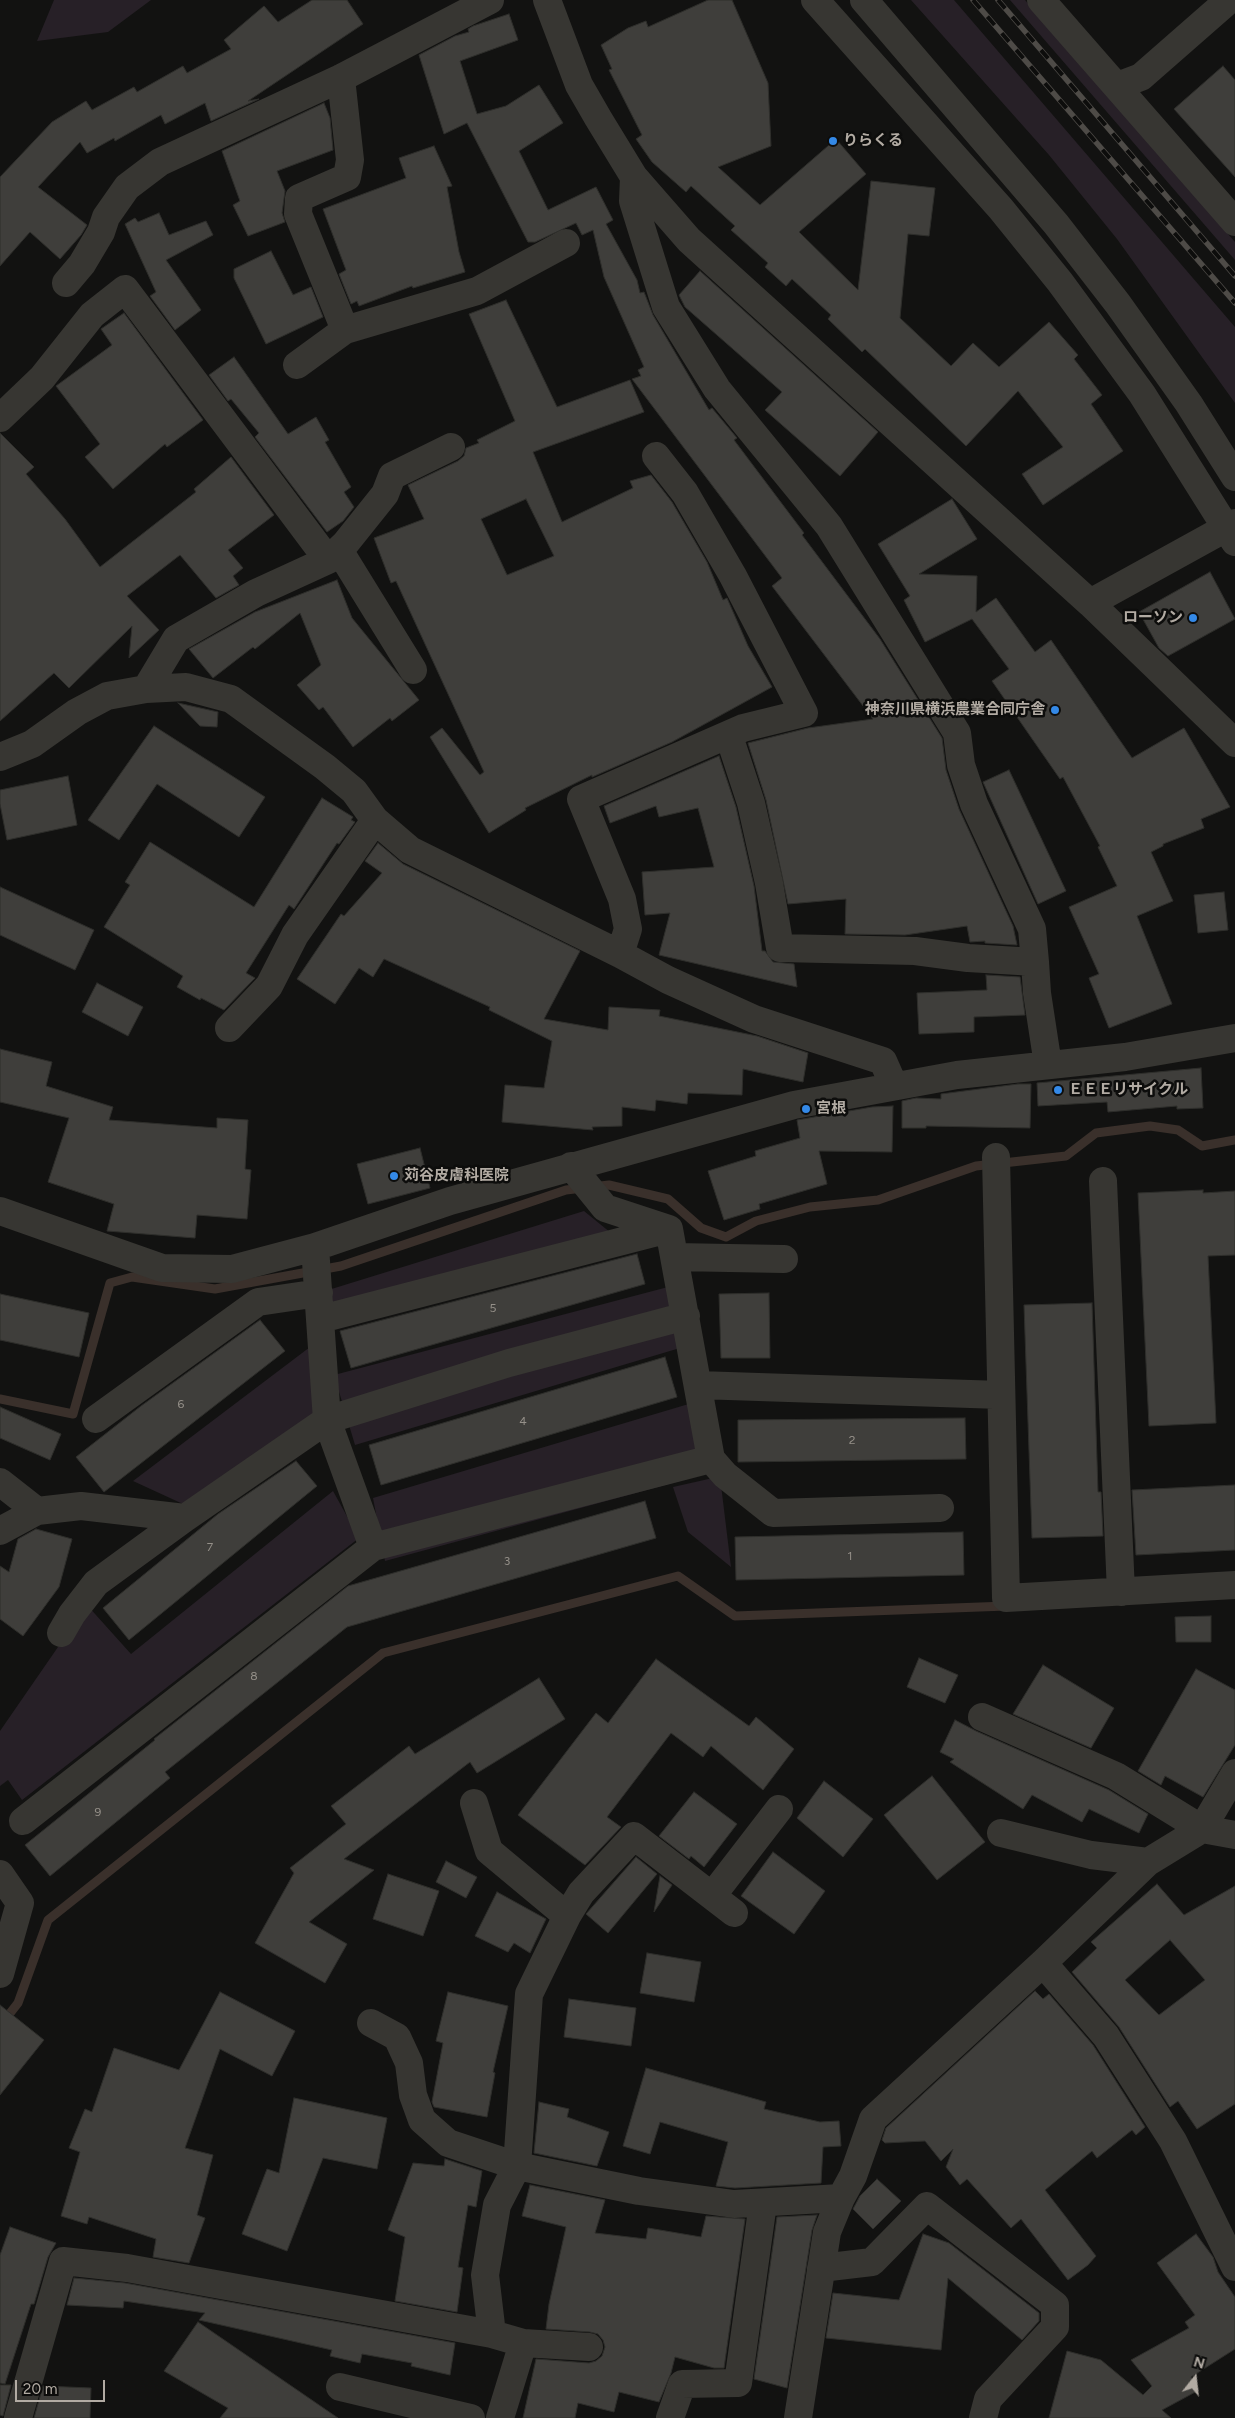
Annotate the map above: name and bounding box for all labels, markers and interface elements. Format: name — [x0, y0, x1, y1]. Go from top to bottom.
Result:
place label: りらくる — [843, 132, 903, 150]
marker: りらくる — [827, 135, 839, 147]
place label: ローソン — [1123, 609, 1183, 627]
marker: ローソン — [1187, 612, 1199, 624]
place label: 神奈川県横浜農業合同庁舎 — [865, 701, 1045, 719]
marker: 神奈川県横浜農業合同庁舎 — [1049, 704, 1061, 716]
place label: ＥＥＥリサイクル — [1068, 1081, 1188, 1099]
marker: ＥＥＥリサイクル — [1052, 1084, 1064, 1096]
place label: 宮根 — [816, 1100, 846, 1118]
marker: 宮根 — [800, 1103, 812, 1115]
place label: 苅谷皮膚科医院 — [404, 1167, 509, 1185]
marker: 苅谷皮膚科医院 — [388, 1170, 400, 1182]
house number: 5 — [490, 1301, 496, 1315]
house number: 6 — [178, 1397, 184, 1411]
house number: 4 — [519, 1414, 527, 1428]
house number: 2 — [849, 1433, 855, 1447]
house number: 7 — [207, 1540, 213, 1554]
house number: 1 — [848, 1549, 852, 1563]
house number: 3 — [504, 1554, 510, 1568]
house number: 8 — [250, 1669, 258, 1683]
house number: 9 — [95, 1805, 101, 1819]
north arrow — [1170, 2353, 1220, 2403]
text: N — [1192, 2353, 1207, 2373]
scale bar — [18, 2370, 108, 2402]
text: 20 m — [23, 2380, 57, 2398]

